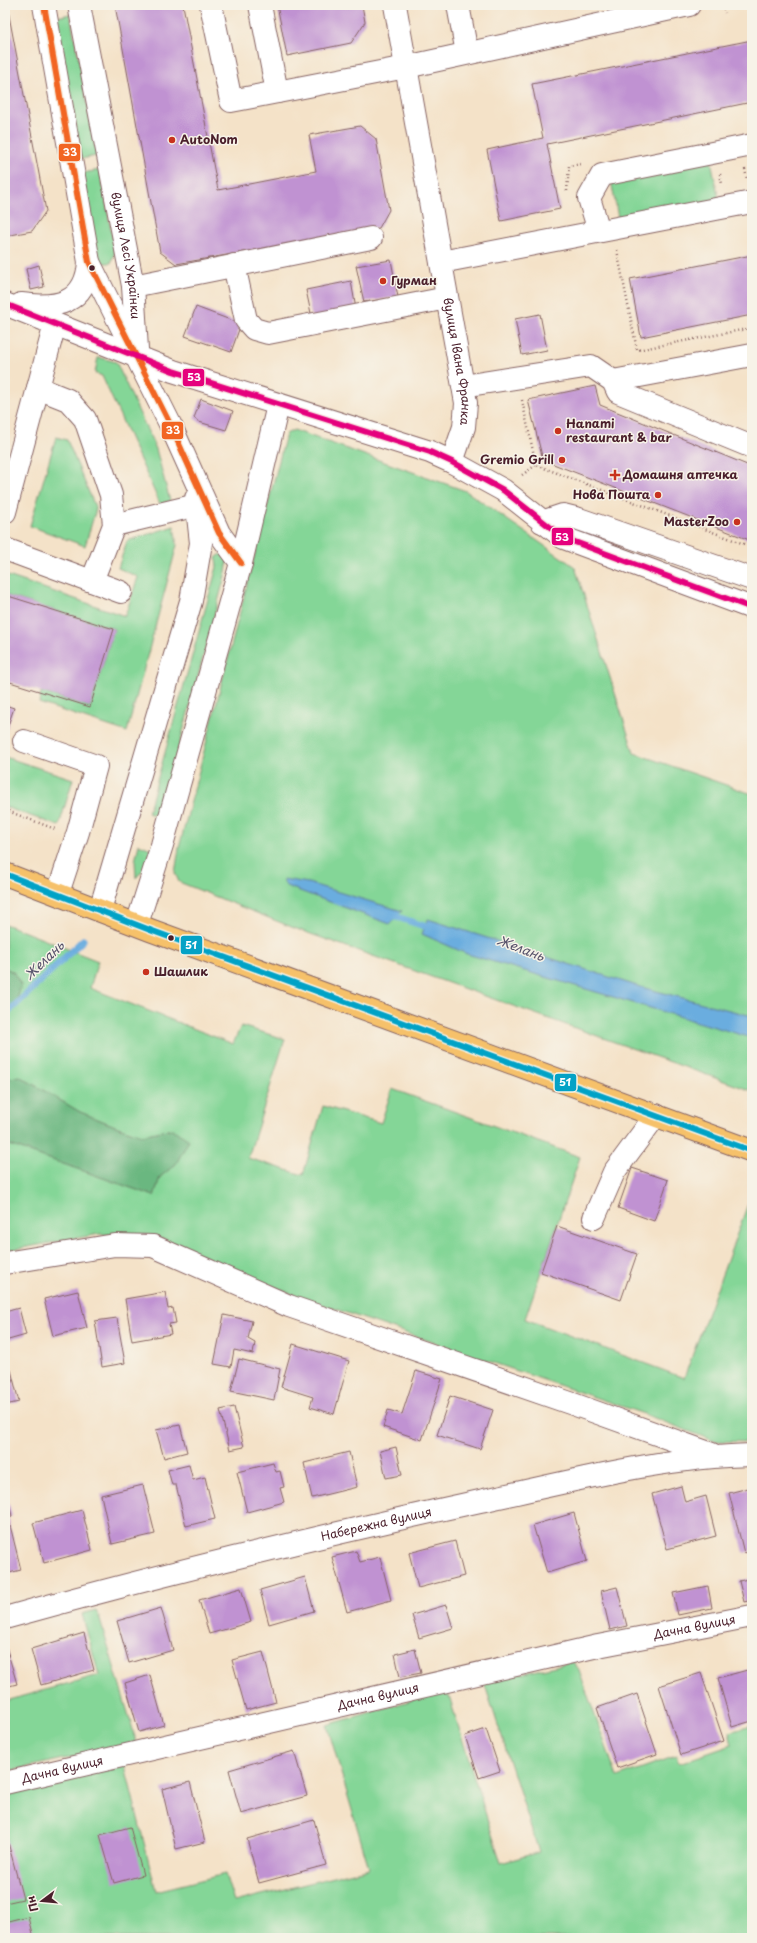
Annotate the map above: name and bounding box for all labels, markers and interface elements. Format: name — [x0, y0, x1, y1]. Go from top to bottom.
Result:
place label: AutoNom — [180, 130, 238, 148]
marker: AutoNom — [167, 135, 177, 145]
line badge: 33 — [58, 143, 81, 162]
text: 33 — [63, 143, 77, 160]
street label: вулиця Лесі Українки — [107, 190, 145, 320]
unlabelled marker — [87, 263, 97, 273]
place label: Гурман — [391, 271, 437, 289]
marker: Гурман — [378, 276, 388, 286]
street label: вулиця Івана Франка — [439, 296, 476, 427]
line badge: 53 — [182, 368, 205, 387]
text: 53 — [187, 368, 201, 385]
place label: Hanami restaurant & bar — [566, 414, 673, 446]
line badge: 33 — [161, 421, 184, 440]
text: 33 — [166, 421, 180, 438]
marker: Hanami restaurant & bar — [553, 426, 563, 436]
place label: Gremio Grill — [480, 450, 554, 468]
marker: Gremio Grill — [557, 455, 567, 465]
place label: Домашня аптечка — [622, 465, 738, 483]
marker: Домашня аптечка — [610, 470, 620, 480]
place label: Нова Пошта — [573, 485, 651, 503]
marker: Нова Пошта — [653, 490, 663, 500]
place label: MasterZoo — [664, 512, 729, 530]
marker: MasterZoo — [732, 517, 742, 527]
line badge: 53 — [551, 527, 574, 546]
text: 53 — [555, 528, 569, 545]
water label: Желань — [495, 930, 549, 966]
unlabelled marker — [166, 933, 176, 943]
water label: Желань — [20, 935, 69, 983]
line badge: 51 — [180, 935, 203, 955]
text: 51 — [185, 936, 197, 953]
place label: Шашлик — [154, 962, 208, 980]
marker: Шашлик — [141, 967, 151, 977]
line badge: 51 — [554, 1073, 577, 1092]
text: 51 — [559, 1073, 571, 1090]
street label: Набережна вулиця — [319, 1502, 433, 1545]
street label: Дачна вулиця — [651, 1609, 737, 1643]
street label: Дачна вулиця — [334, 1678, 421, 1714]
street label: Дачна вулиця — [19, 1751, 105, 1787]
north arrow — [22, 1881, 62, 1921]
text: Пн — [22, 1894, 42, 1914]

